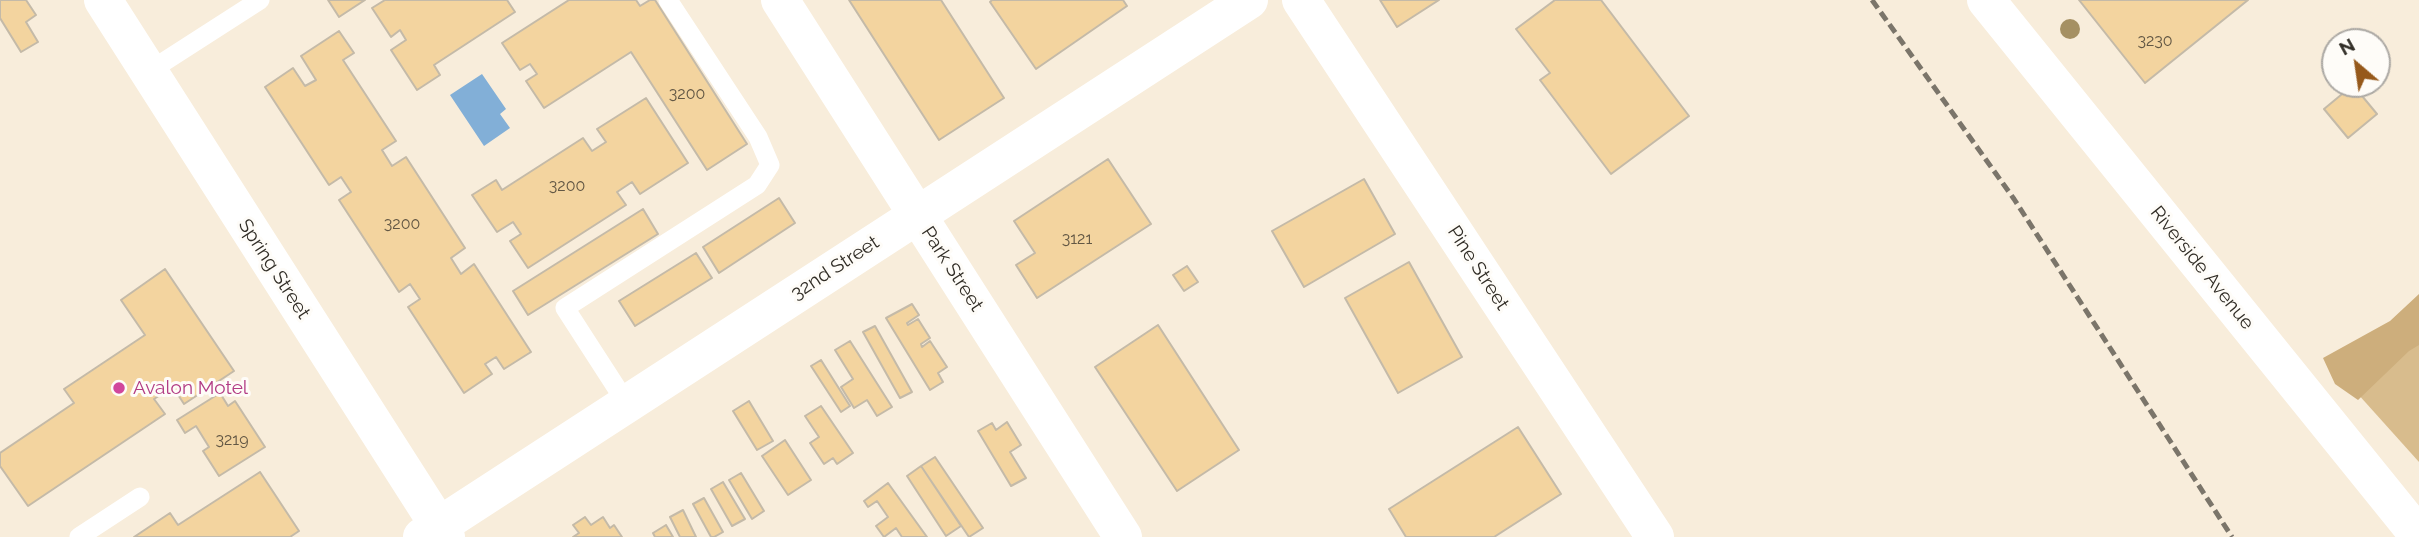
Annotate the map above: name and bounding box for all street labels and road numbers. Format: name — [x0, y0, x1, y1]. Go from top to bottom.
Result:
street label: Riverside Avenue — [2145, 202, 2259, 334]
street label: Spring Street — [233, 215, 315, 323]
street label: Park Street — [916, 222, 988, 316]
street label: Pine Street — [1442, 222, 1514, 314]
street label: 32nd Street — [787, 231, 883, 305]

